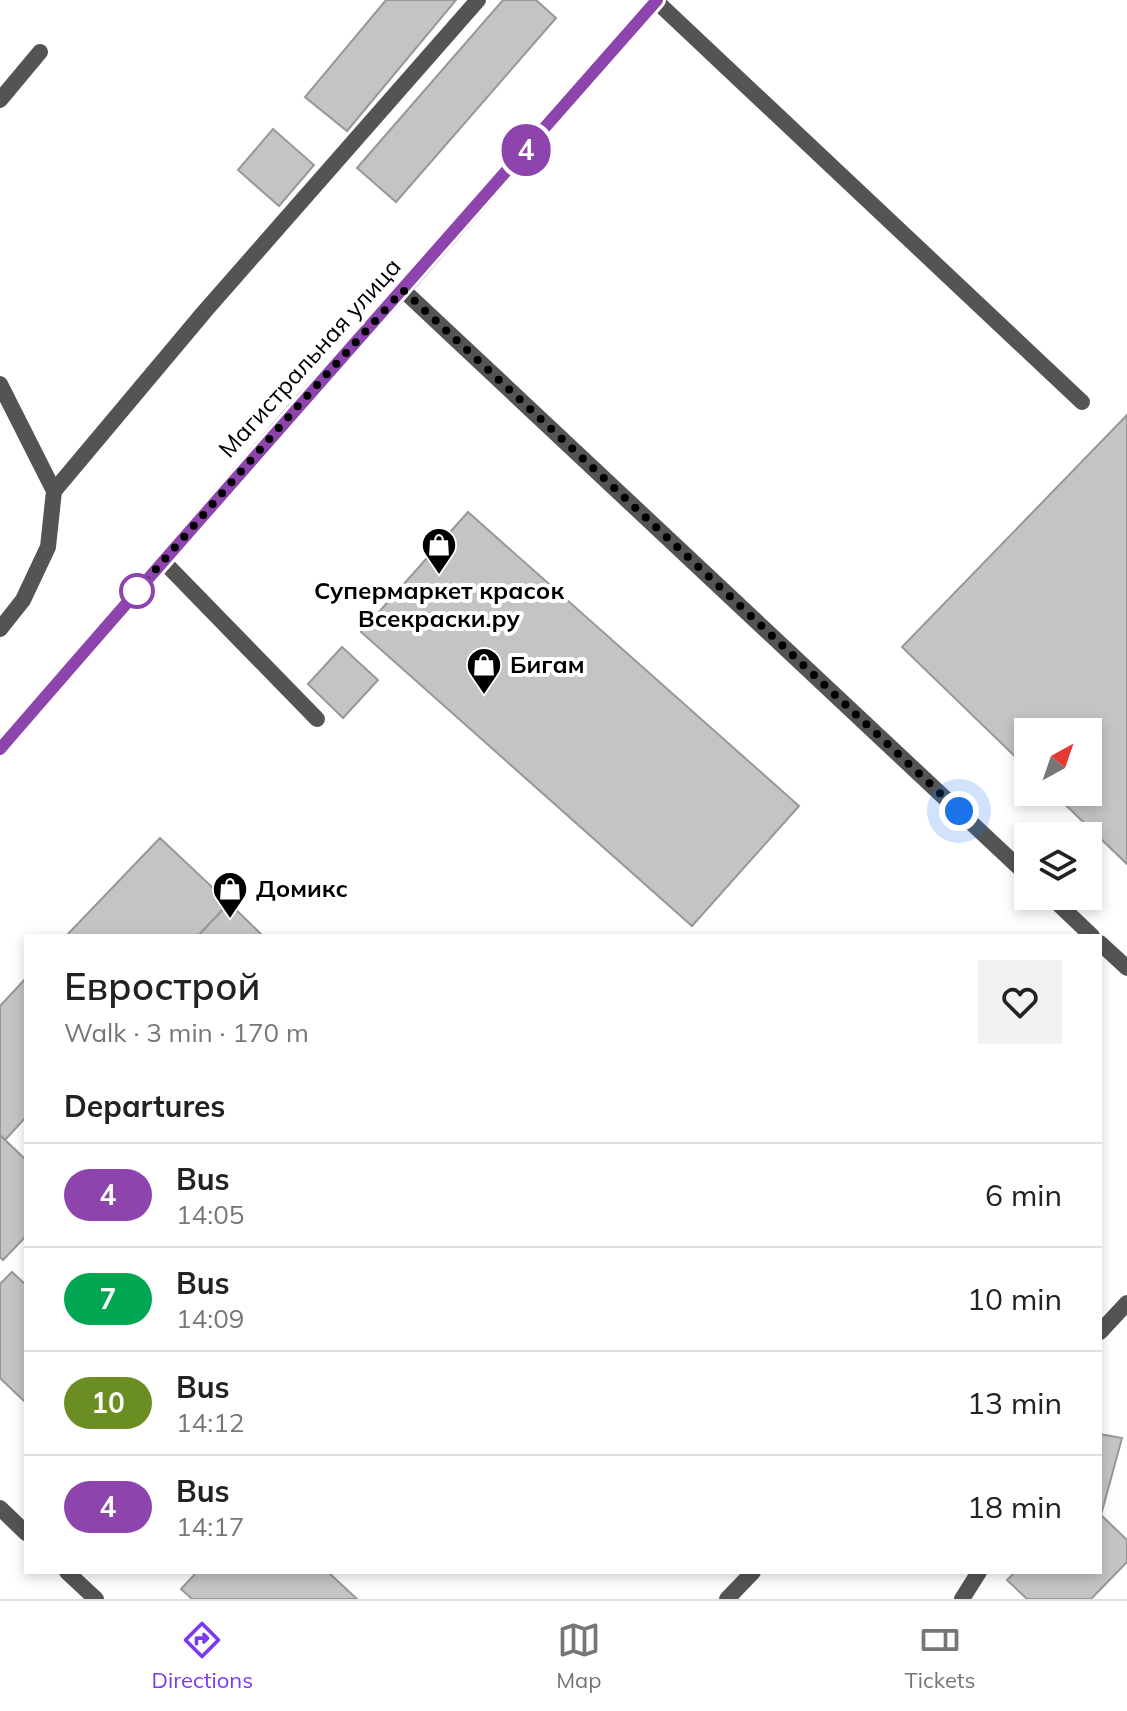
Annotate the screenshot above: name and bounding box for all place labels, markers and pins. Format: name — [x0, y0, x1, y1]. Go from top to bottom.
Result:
shop icon: Супермаркет красок Всекраски.ру — [420, 526, 458, 576]
unlabelled marker — [120, 574, 154, 608]
place label: Супермаркет красок Всекраски.ру — [314, 575, 564, 633]
shop icon: Бигам — [465, 646, 503, 696]
place label: Бигам — [510, 649, 584, 679]
shop icon: Домикс — [211, 870, 249, 920]
place label: Домикс — [256, 873, 348, 903]

